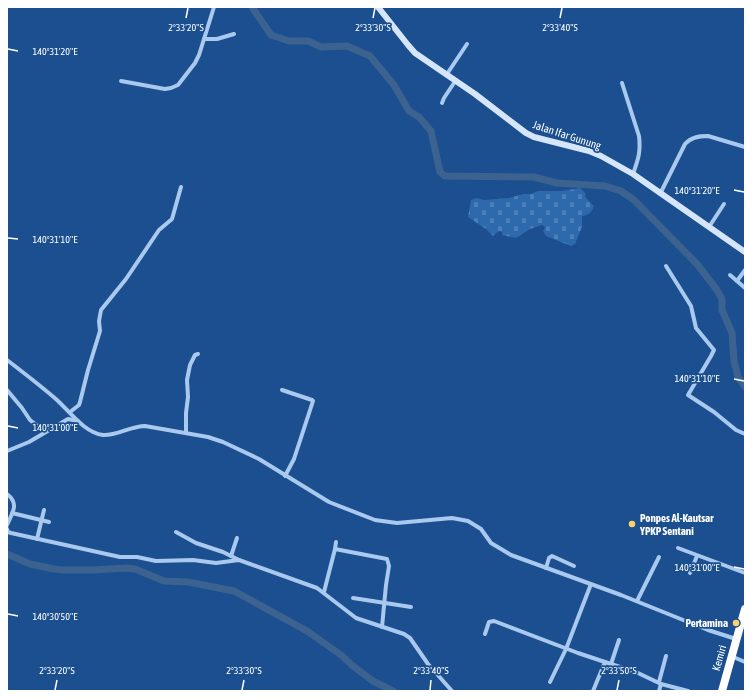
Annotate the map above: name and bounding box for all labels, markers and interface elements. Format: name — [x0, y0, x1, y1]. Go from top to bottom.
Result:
text: 2°33'20"S — [168, 22, 204, 33]
text: 2°33'30"S — [355, 22, 391, 33]
text: 2°33'40"S — [542, 22, 578, 33]
text: 140°31'20"E — [33, 46, 78, 57]
street label: Jalan Ifar Gunung — [531, 118, 603, 152]
text: 140°31'20"E — [675, 185, 720, 196]
text: 140°31'10"E — [33, 234, 78, 245]
text: 140°31'10"E — [675, 373, 720, 384]
text: 140°31'00"E — [33, 422, 78, 433]
place label: Ponpes Al-Kautsar YPKP Sentani — [639, 512, 714, 537]
marker: Ponpes Al-Kautsar YPKP Sentani — [627, 519, 637, 529]
text: 140°31'00"E — [675, 562, 720, 573]
text: 140°30'50"E — [33, 611, 78, 622]
place label: Pertamina — [685, 617, 728, 629]
marker: Pertamina — [731, 618, 741, 628]
street label: Kemiri — [710, 644, 728, 672]
text: 2°33'20"S — [39, 665, 75, 676]
text: 2°33'30"S — [226, 665, 262, 676]
text: 2°33'40"S — [413, 665, 449, 676]
text: 2°33'50"S — [601, 665, 637, 676]

